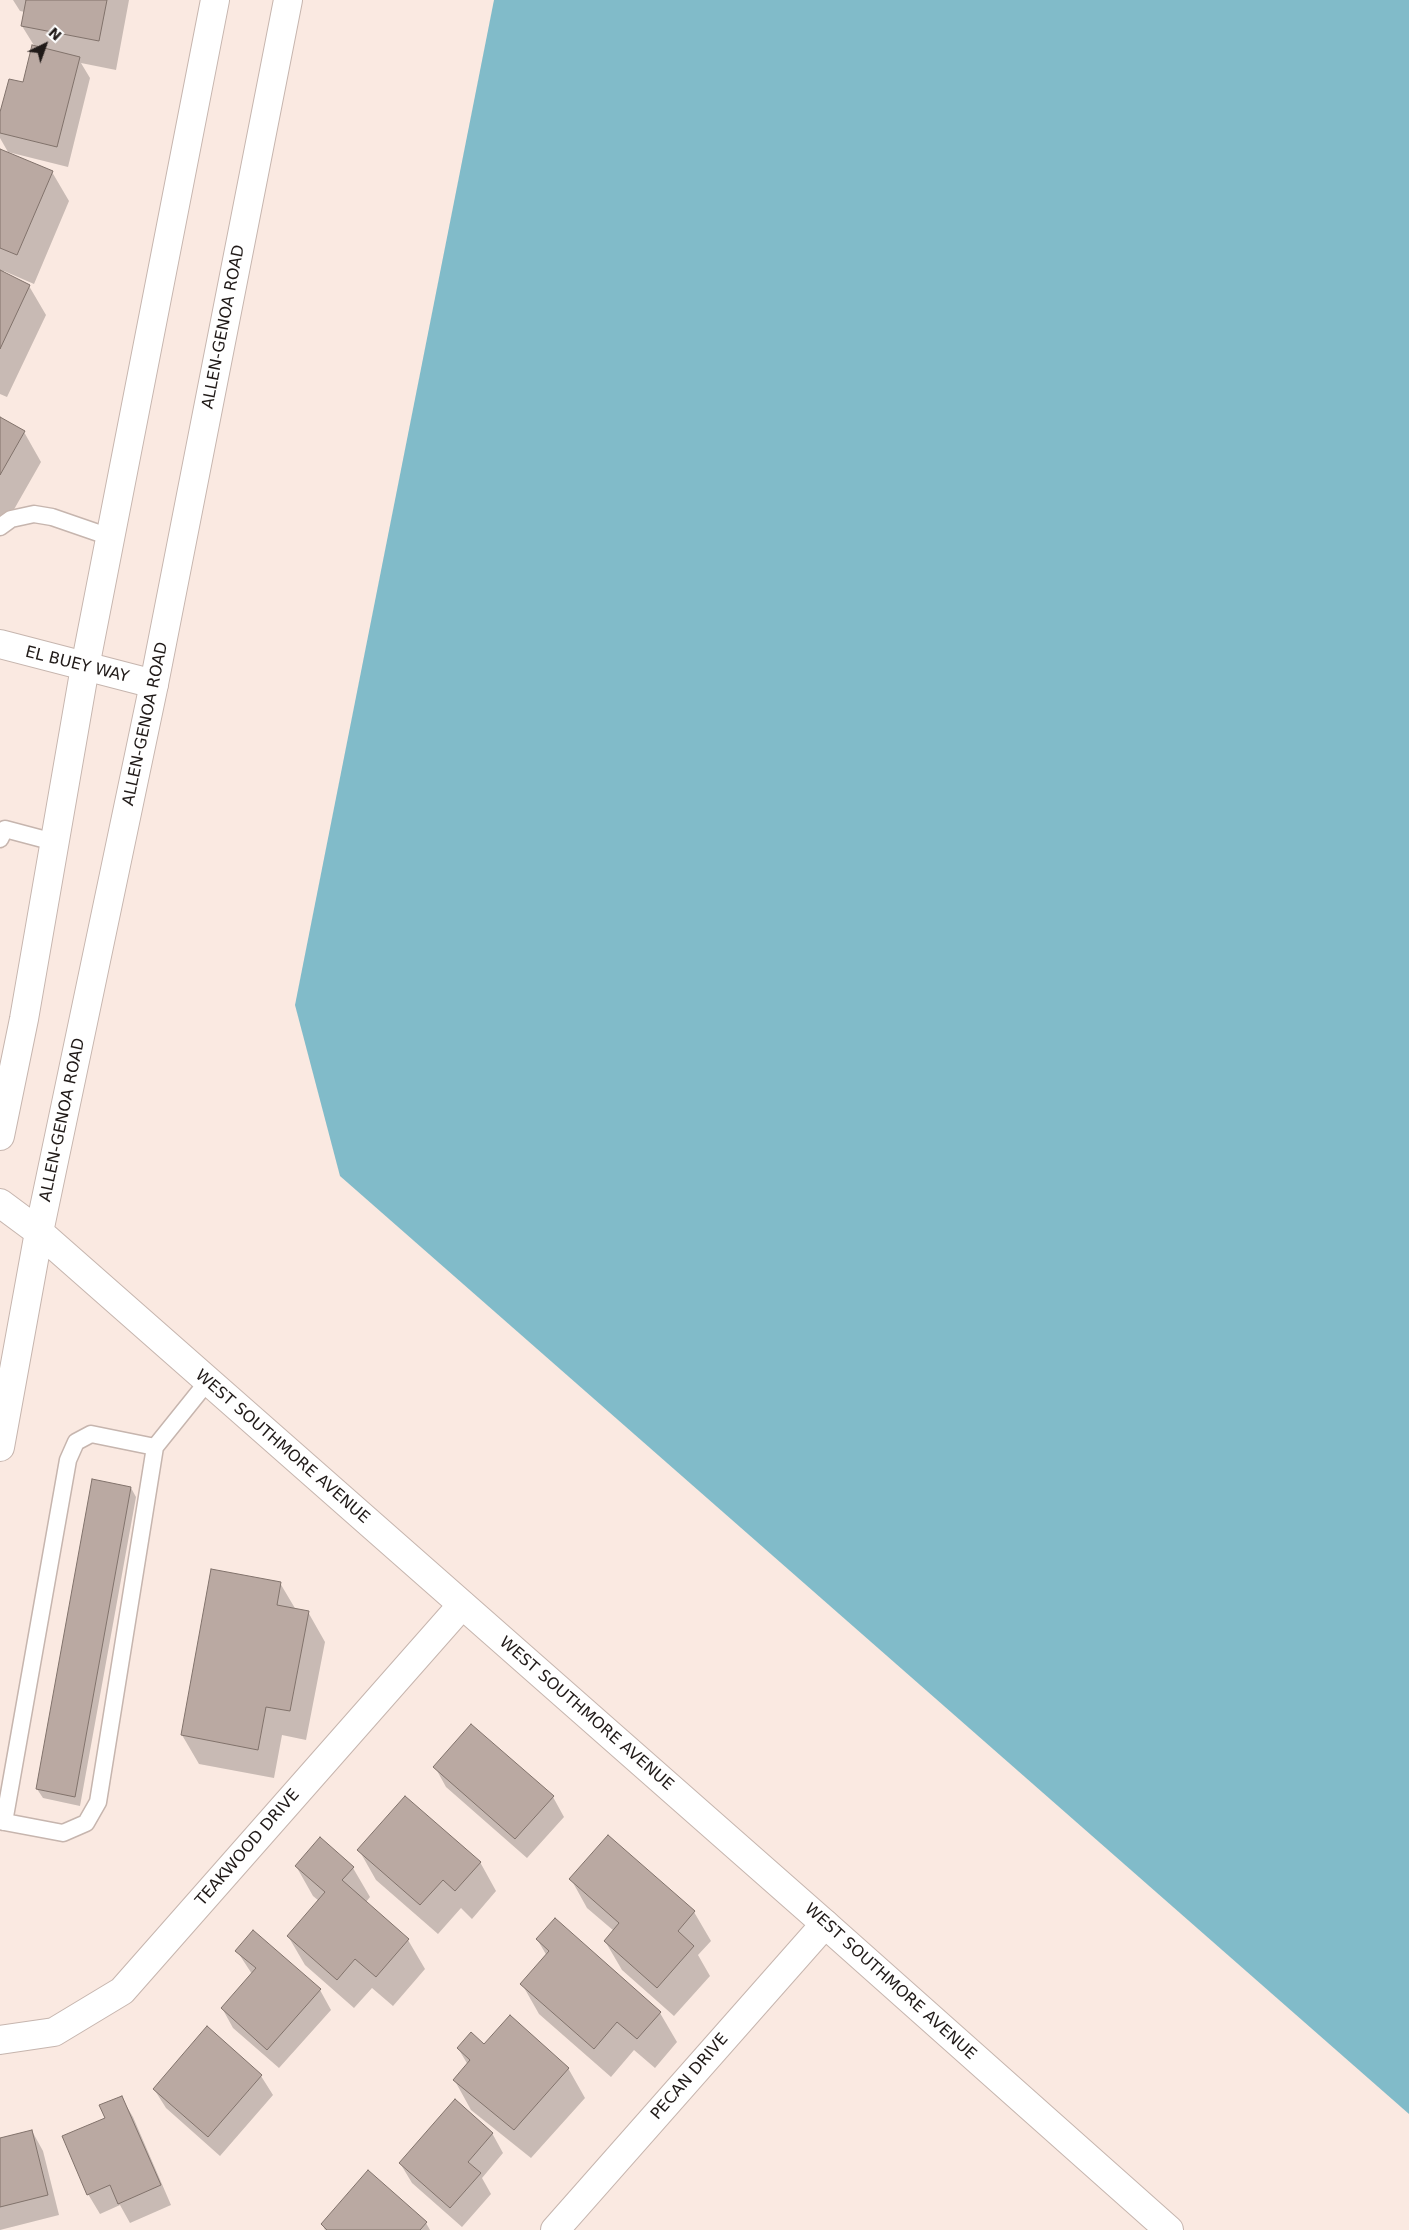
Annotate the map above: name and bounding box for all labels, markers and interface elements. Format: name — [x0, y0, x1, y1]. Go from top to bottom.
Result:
north arrow — [20, 20, 70, 70]
text: N — [45, 24, 65, 44]
street label: ALLEN-GENOA ROAD — [199, 243, 249, 411]
street label: ALLEN-GENOA ROAD — [119, 640, 173, 808]
street label: EL BUEY WAY — [23, 643, 131, 687]
street label: ALLEN-GENOA ROAD — [36, 1036, 90, 1204]
street label: WEST SOUTHMORE AVENUE — [191, 1366, 373, 1528]
street label: WEST SOUTHMORE AVENUE — [495, 1633, 677, 1795]
street label: TEAKWOOD DRIVE — [192, 1786, 304, 1910]
street label: WEST SOUTHMORE AVENUE — [800, 1900, 980, 2064]
street label: PECAN DRIVE — [647, 2030, 733, 2124]

